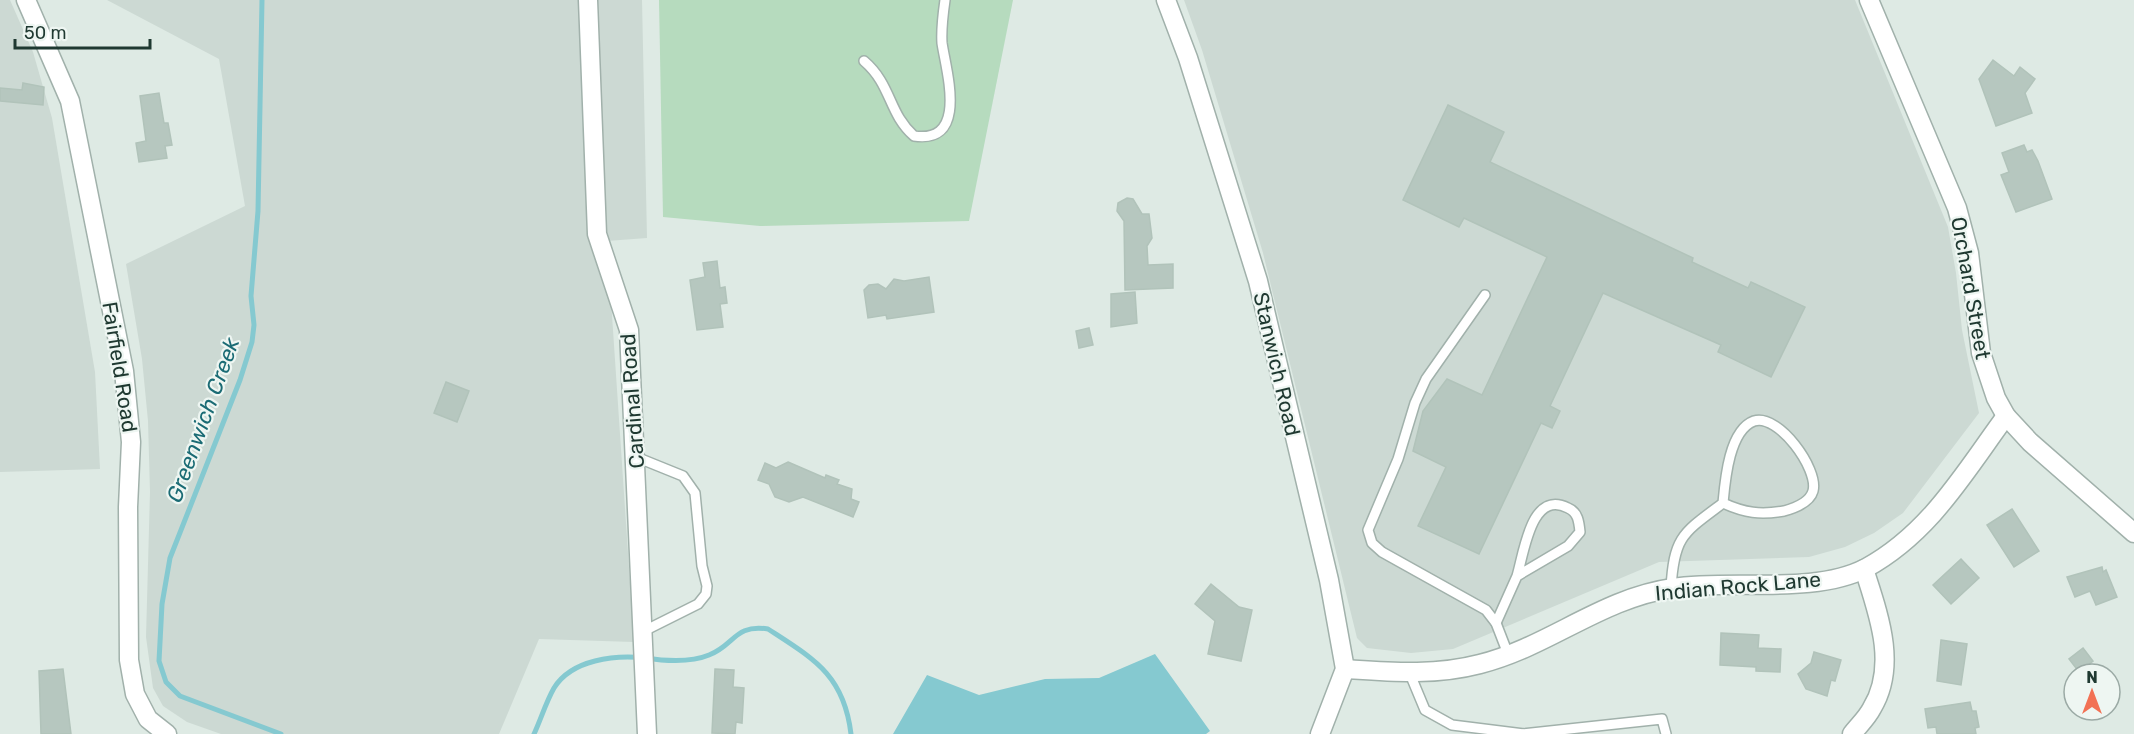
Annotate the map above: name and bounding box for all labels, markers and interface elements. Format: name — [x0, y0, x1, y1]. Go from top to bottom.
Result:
scale bar — [15, 12, 150, 50]
text: 50 m — [24, 22, 67, 44]
street label: Orchard Street — [1946, 215, 1996, 361]
street label: Stanwich Road — [1248, 290, 1306, 438]
street label: Fairfield Road — [97, 300, 143, 434]
water label: Greenwich Creek — [161, 333, 246, 506]
street label: Cardinal Road — [615, 333, 649, 469]
street label: Indian Rock Lane — [1654, 566, 1822, 606]
north arrow — [2062, 662, 2122, 722]
text: N — [2086, 668, 2098, 687]

